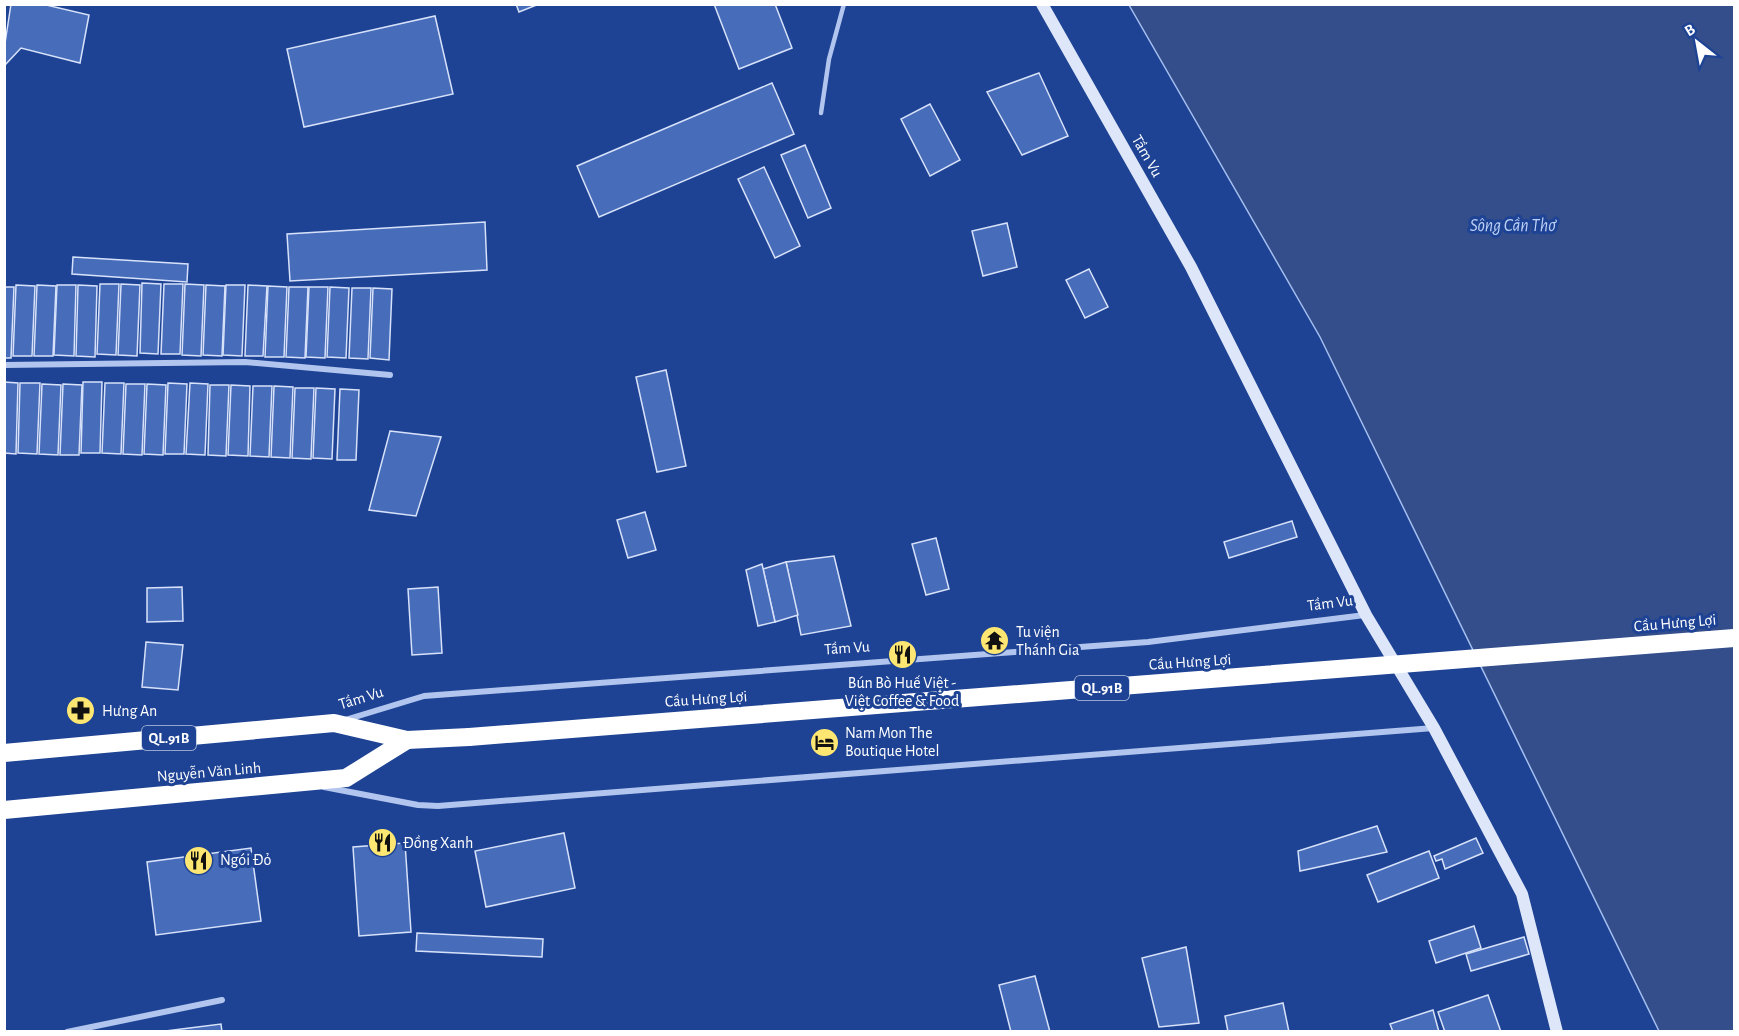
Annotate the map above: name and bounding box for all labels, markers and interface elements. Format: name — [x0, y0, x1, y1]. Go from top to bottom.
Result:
north arrow — [1667, 12, 1727, 72]
text: B — [1682, 21, 1698, 39]
street label: Tầm Vu — [1129, 132, 1165, 180]
water label: Sông Cần Thơ — [1470, 216, 1557, 235]
street label: Tầm Vu — [1306, 592, 1354, 614]
street label: Cầu Hưng Lợi — [1633, 611, 1717, 635]
place label: Tu viện Thánh Gia — [1016, 624, 1079, 658]
temple icon: Tu viện Thánh Gia — [979, 625, 1011, 657]
street label: Tầm Vu — [824, 638, 870, 658]
restaurant icon: Bún Bò Huế Việt - Việt Coffee & Food — [886, 639, 918, 671]
street label: Cầu Hưng Lợi — [1148, 651, 1232, 673]
place label: Bún Bò Huế Việt - Việt Coffee & Food — [845, 675, 959, 709]
road number: QL.91B — [1075, 676, 1129, 700]
street label: Tầm Vu — [337, 684, 385, 712]
street label: Cầu Hưng Lợi — [664, 688, 748, 710]
pharmacy icon: Hưng An — [65, 695, 97, 727]
place label: Hưng An — [102, 703, 157, 719]
place label: Nam Mon The Boutique Hotel — [845, 725, 939, 759]
road number: QL.91B — [142, 726, 196, 750]
hotel icon: Nam Mon The Boutique Hotel — [808, 726, 840, 758]
street label: Nguyễn Văn Linh — [156, 757, 262, 786]
restaurant icon: Đồng Xanh — [366, 827, 398, 859]
place label: Đồng Xanh — [403, 835, 473, 851]
restaurant icon: Ngói Đỏ — [183, 844, 215, 876]
place label: Ngói Đỏ — [220, 852, 271, 868]

